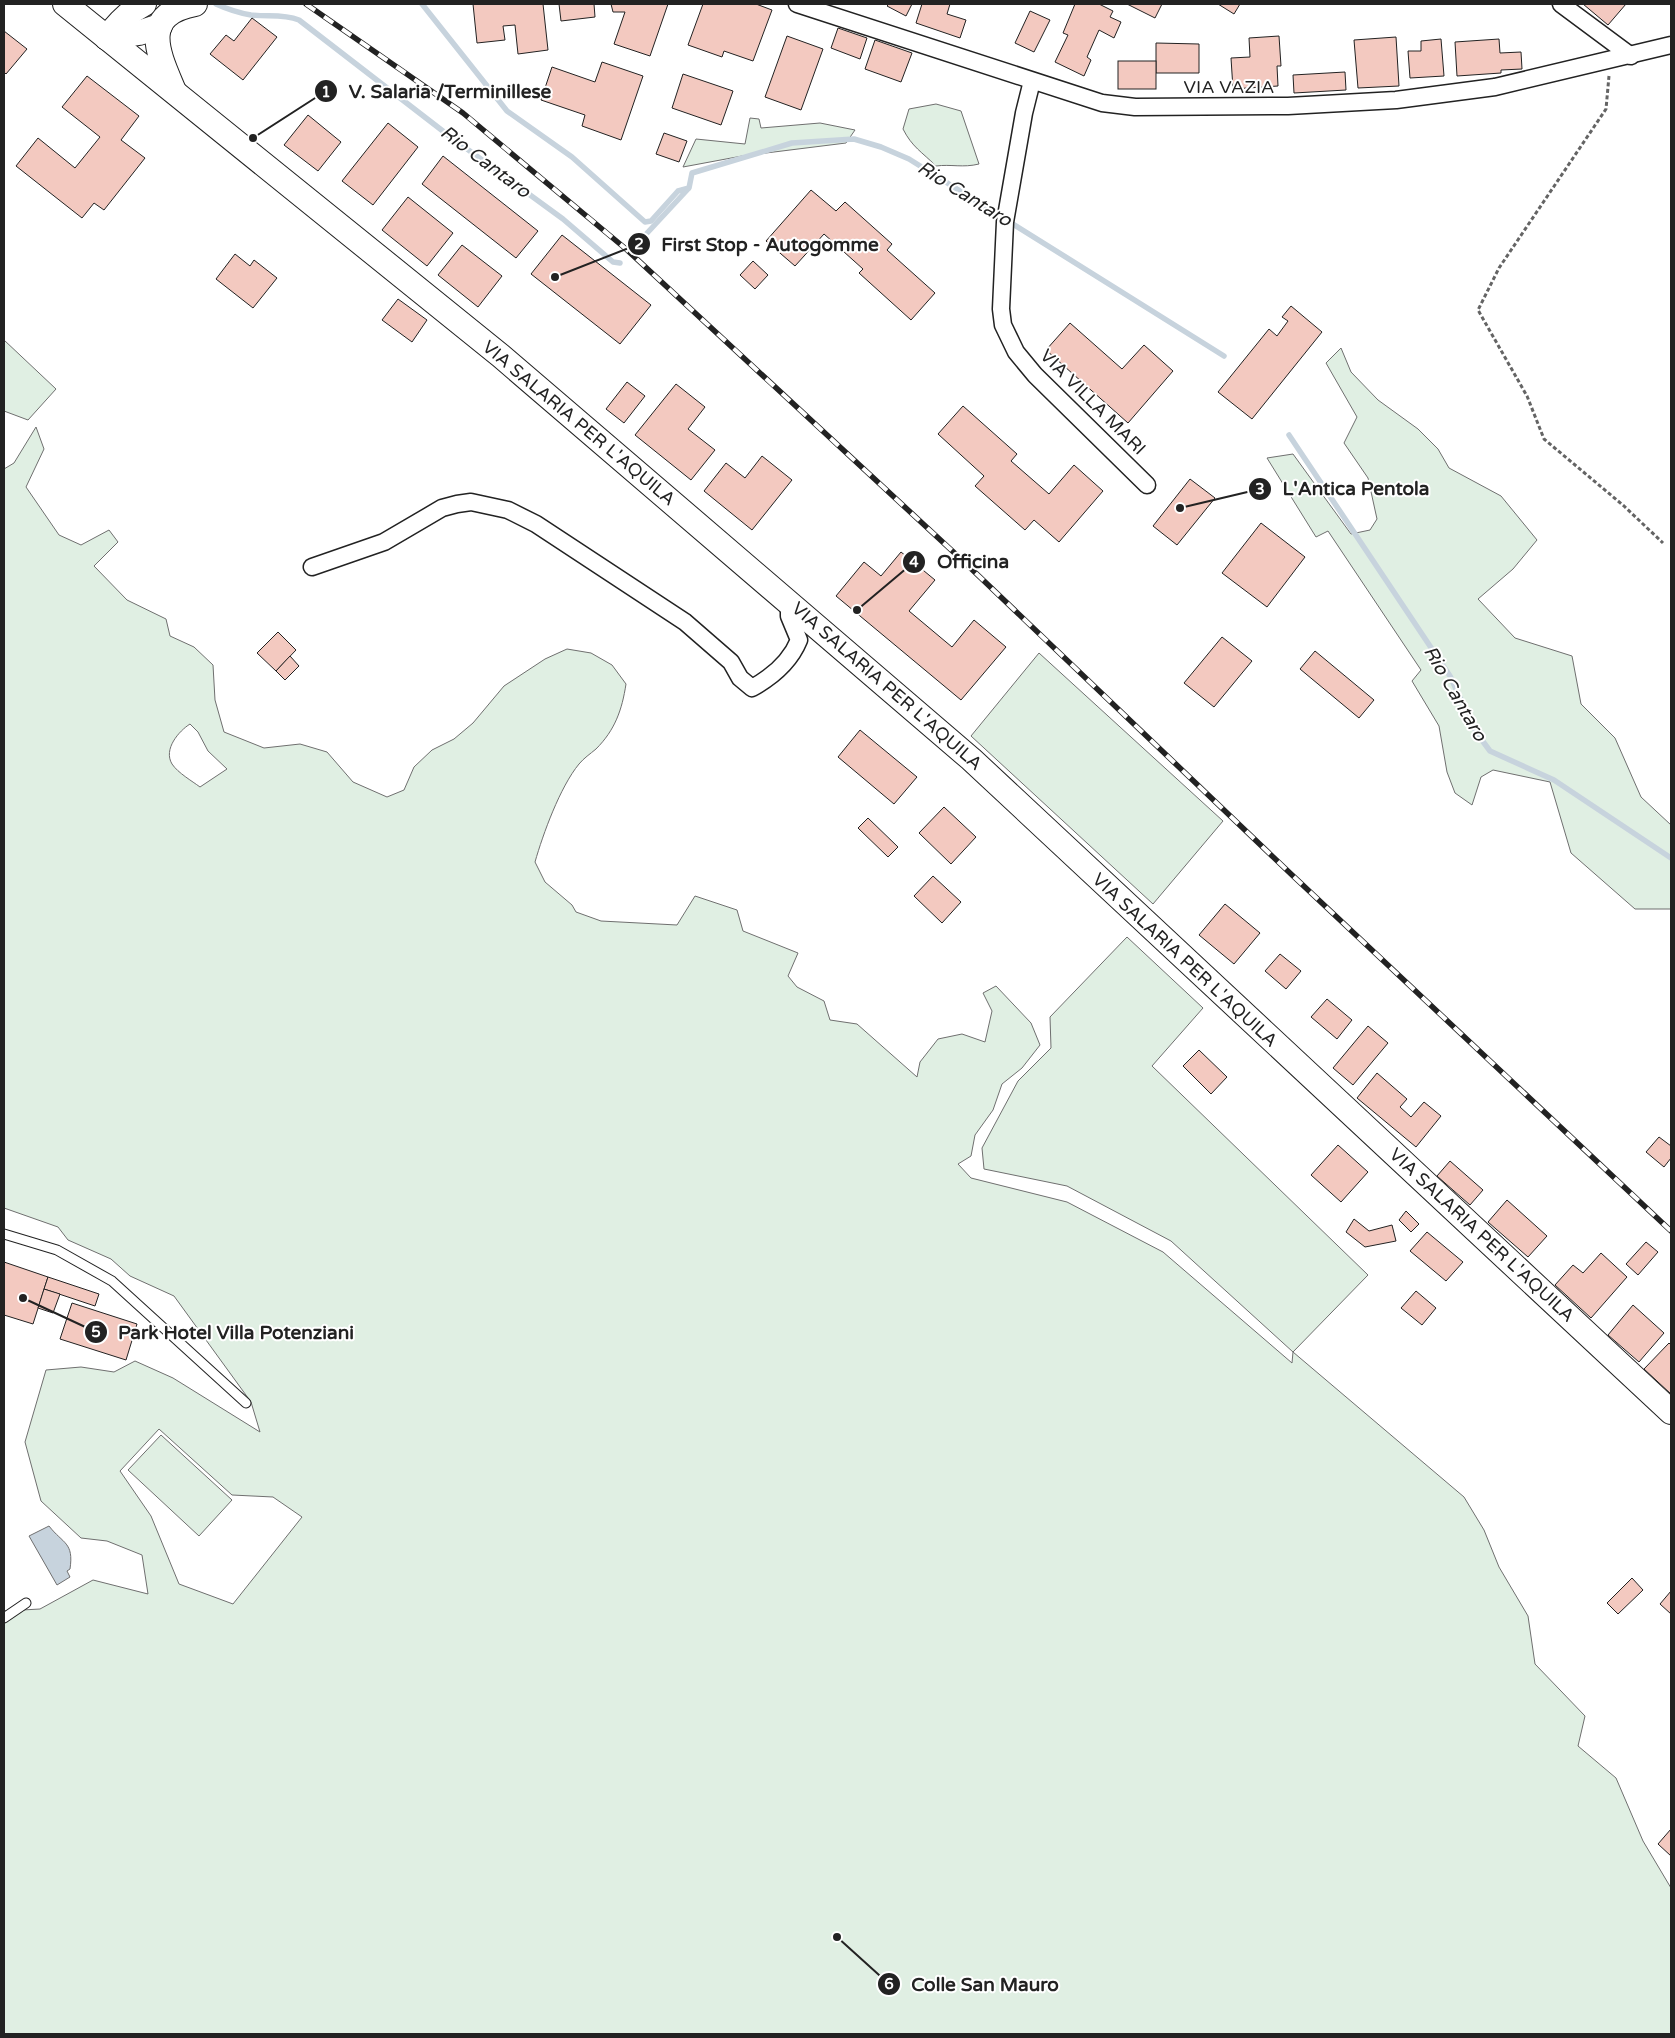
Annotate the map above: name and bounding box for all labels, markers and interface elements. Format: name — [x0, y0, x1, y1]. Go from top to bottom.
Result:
callout: V. Salaria /Terminillese — [313, 74, 561, 108]
street label: VIA VAZIA — [1184, 76, 1274, 98]
text: V. Salaria /Terminillese — [349, 81, 552, 103]
text: 1 — [321, 83, 331, 101]
water label: Rio Cantaro — [436, 121, 536, 203]
water label: Rio Cantaro — [913, 156, 1017, 232]
callout: First Stop - Autogomme — [626, 227, 889, 261]
text: First Stop - Autogomme — [661, 234, 879, 257]
text: 2 — [634, 235, 644, 253]
street label: VIA SALARIA PER L'AQUILA — [478, 336, 680, 510]
street label: VIA VILLA MARI — [1036, 345, 1150, 459]
callout: L'Antica Pentola — [1247, 472, 1439, 506]
text: L'Antica Pentola — [1283, 478, 1430, 500]
text: 3 — [1255, 480, 1265, 498]
callout: Officina — [902, 545, 1019, 579]
text: Officina — [937, 551, 1009, 573]
text: 4 — [909, 553, 919, 571]
street label: VIA SALARIA PER L'AQUILA — [787, 597, 987, 775]
water label: Rio Cantaro — [1419, 642, 1492, 746]
street label: VIA SALARIA PER L'AQUILA — [1088, 868, 1282, 1052]
street label: VIA SALARIA PER L'AQUILA — [1385, 1143, 1579, 1327]
callout: Park Hotel Villa Potenziani — [83, 1315, 364, 1349]
text: Park Hotel Villa Potenziani — [118, 1322, 354, 1344]
text: 5 — [91, 1323, 101, 1341]
callout: Colle San Mauro — [877, 1967, 1069, 2001]
text: Colle San Mauro — [911, 1974, 1059, 1996]
text: 6 — [884, 1975, 894, 1993]

